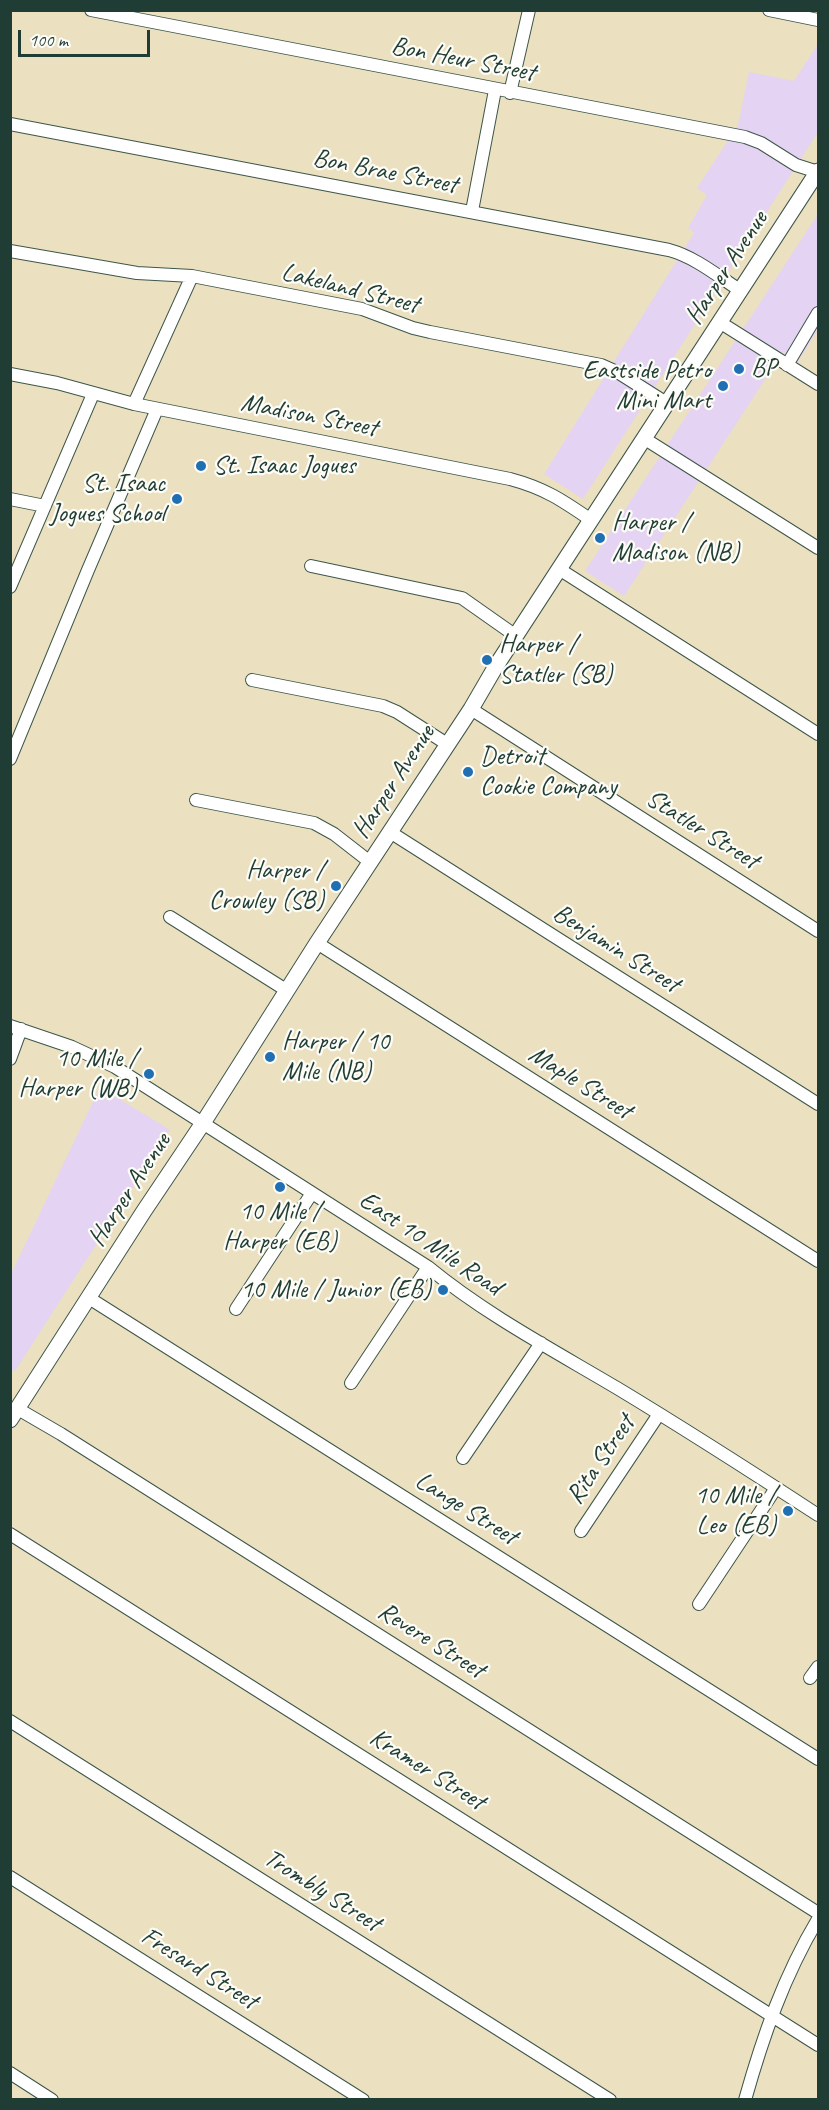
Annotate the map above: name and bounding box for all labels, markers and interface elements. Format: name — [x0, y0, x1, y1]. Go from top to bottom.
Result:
scale bar — [21, 18, 153, 56]
text: 100 m — [29, 29, 68, 51]
street label: Bon Heur Street — [389, 31, 537, 89]
street label: Bon Brae Street — [310, 143, 460, 201]
street label: Harper Avenue — [679, 205, 775, 331]
street label: Lakeland Street — [278, 257, 422, 321]
place label: BP — [751, 353, 777, 385]
place label: Eastside Petro Mini Mart — [583, 355, 711, 416]
marker: BP — [732, 362, 746, 376]
marker: Eastside Petro Mini Mart — [716, 379, 730, 393]
street label: Madison Street — [238, 388, 380, 444]
place label: St. Isaac Jogues — [213, 450, 355, 482]
marker: St. Isaac Jogues — [194, 459, 208, 473]
place label: St. Isaac Jogues School — [50, 468, 165, 530]
marker: St. Isaac Jogues School — [170, 492, 184, 506]
place label: Harper / Madison (NB) — [612, 507, 739, 568]
marker: Harper / Madison (NB) — [593, 531, 607, 545]
place label: Harper / Statler (SB) — [499, 629, 612, 690]
marker: Harper / Statler (SB) — [480, 653, 494, 667]
street label: Harper Avenue — [346, 719, 442, 845]
place label: Detroit Cookie Company — [480, 741, 617, 802]
marker: Detroit Cookie Company — [461, 765, 475, 779]
street label: Statler Street — [640, 783, 764, 877]
place label: Harper / Crowley (SB) — [209, 855, 324, 916]
marker: Harper / Crowley (SB) — [329, 879, 343, 893]
street label: Benjamin Street — [547, 898, 685, 1000]
place label: Harper / 10 Mile (NB) — [282, 1026, 390, 1088]
street label: Maple Street — [523, 1039, 637, 1127]
place label: 10 Mile / Harper (WB) — [19, 1043, 137, 1104]
marker: Harper / 10 Mile (NB) — [263, 1050, 277, 1064]
marker: 10 Mile / Harper (WB) — [142, 1067, 156, 1081]
street label: Harper Avenue — [82, 1127, 178, 1253]
marker: 10 Mile / Harper (EB) — [273, 1180, 287, 1194]
street label: East 10 Mile Road — [353, 1185, 507, 1303]
place label: 10 Mile / Harper (EB) — [223, 1196, 337, 1258]
place label: 10 Mile / Junior (EB) — [241, 1274, 431, 1306]
marker: 10 Mile / Junior (EB) — [436, 1283, 450, 1297]
street label: Rita Street — [560, 1410, 642, 1510]
street label: Lange Street — [409, 1465, 523, 1553]
place label: 10 Mile / Leo (EB) — [695, 1480, 776, 1542]
marker: 10 Mile / Leo (EB) — [781, 1504, 795, 1518]
street label: Revere Street — [372, 1596, 490, 1686]
street label: Kramer Street — [364, 1722, 490, 1818]
street label: Trombly Street — [258, 1843, 386, 1939]
street label: Fresard Street — [135, 1921, 263, 2017]

